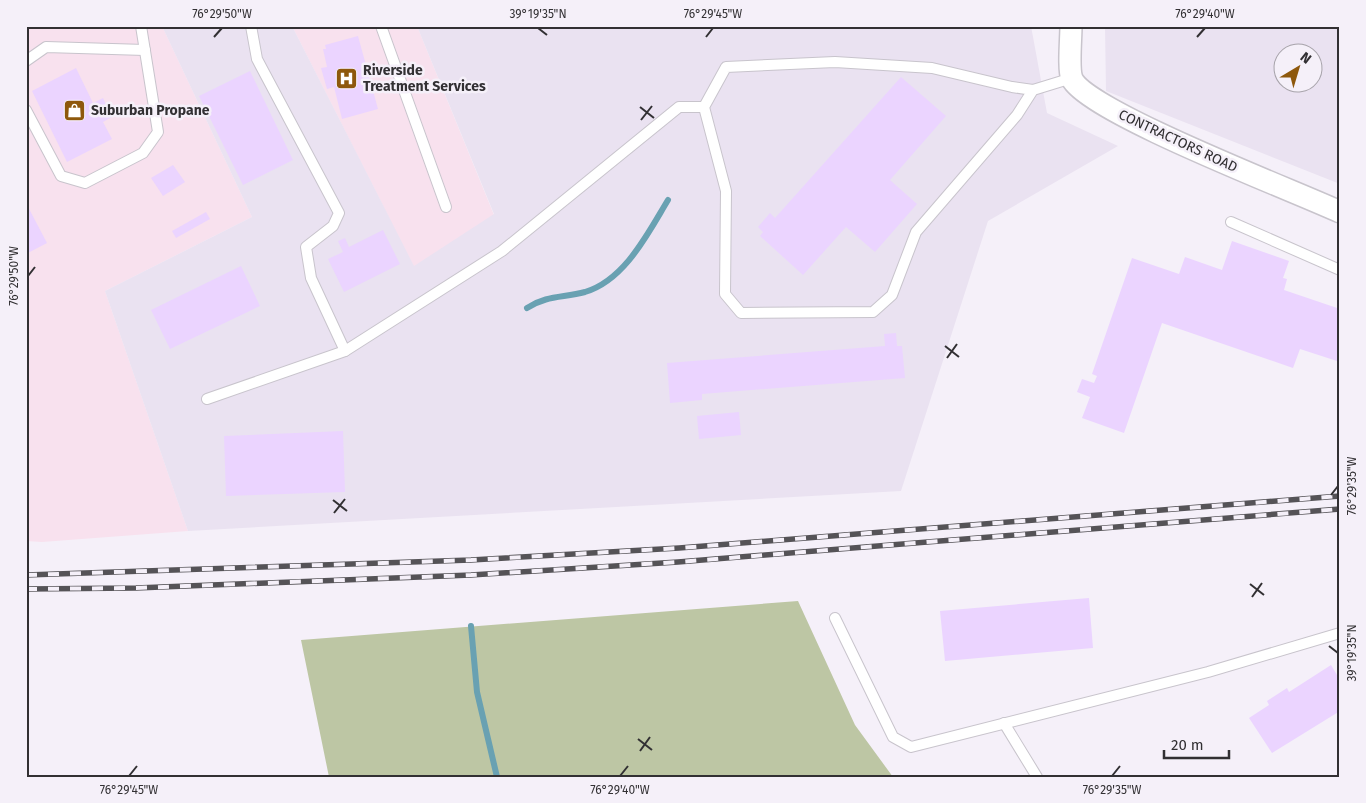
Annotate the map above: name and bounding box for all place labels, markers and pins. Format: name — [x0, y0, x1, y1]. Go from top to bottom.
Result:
place label: Riverside Treatment Services — [363, 62, 486, 95]
hospital icon: Riverside Treatment Services — [335, 66, 359, 90]
shop icon: Suburban Propane — [63, 98, 87, 122]
place label: Suburban Propane — [91, 102, 210, 119]

